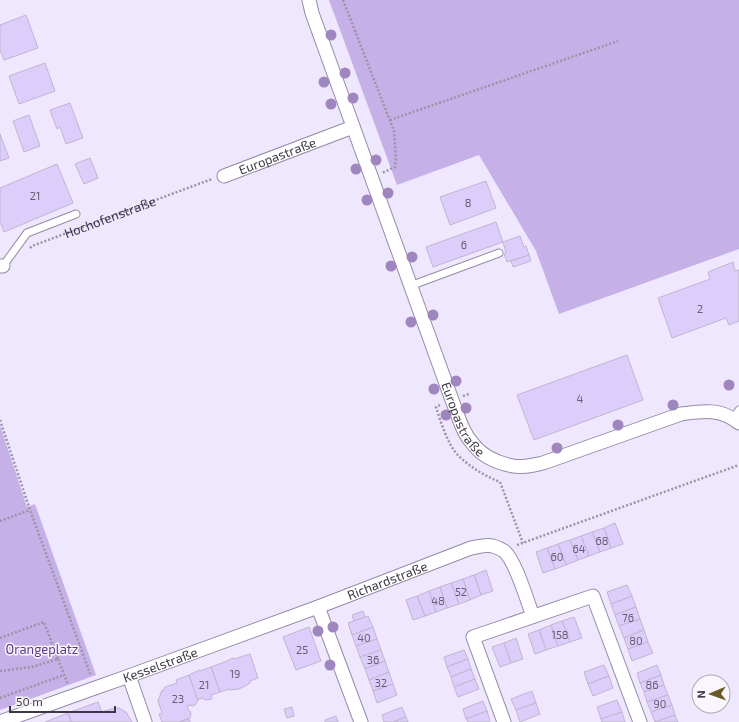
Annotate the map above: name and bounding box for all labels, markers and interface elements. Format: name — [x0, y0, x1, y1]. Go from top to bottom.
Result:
street label: Europastraße — [236, 134, 318, 178]
house number: 21 — [30, 189, 40, 202]
street label: Hochofenstraße — [62, 193, 158, 241]
house number: 8 — [465, 196, 471, 209]
house number: 6 — [461, 238, 467, 251]
house number: 2 — [697, 302, 703, 315]
street label: Europastraße — [438, 380, 488, 460]
house number: 4 — [577, 392, 584, 405]
house number: 68 — [596, 534, 608, 547]
house number: 64 — [572, 542, 586, 555]
house number: 60 — [551, 550, 563, 563]
street label: Richardstraße — [345, 558, 430, 603]
house number: 52 — [455, 585, 467, 598]
house number: 48 — [431, 594, 445, 607]
house number: 76 — [622, 611, 634, 624]
house number: 158 — [552, 628, 568, 641]
house number: 40 — [357, 631, 371, 644]
house number: 80 — [629, 634, 643, 647]
park label: Orangeplatz — [6, 641, 78, 657]
house number: 25 — [296, 643, 308, 656]
street label: Kesselstraße — [121, 644, 200, 686]
house number: 36 — [367, 653, 379, 666]
house number: 19 — [230, 667, 240, 680]
north arrow — [691, 674, 731, 714]
house number: 32 — [375, 676, 387, 689]
house number: 21 — [199, 678, 209, 691]
house number: 86 — [646, 678, 658, 691]
scale bar — [10, 688, 115, 714]
text: N — [694, 690, 707, 699]
house number: 23 — [172, 692, 184, 705]
text: 50 m — [16, 694, 43, 708]
house number: 90 — [654, 697, 666, 710]

